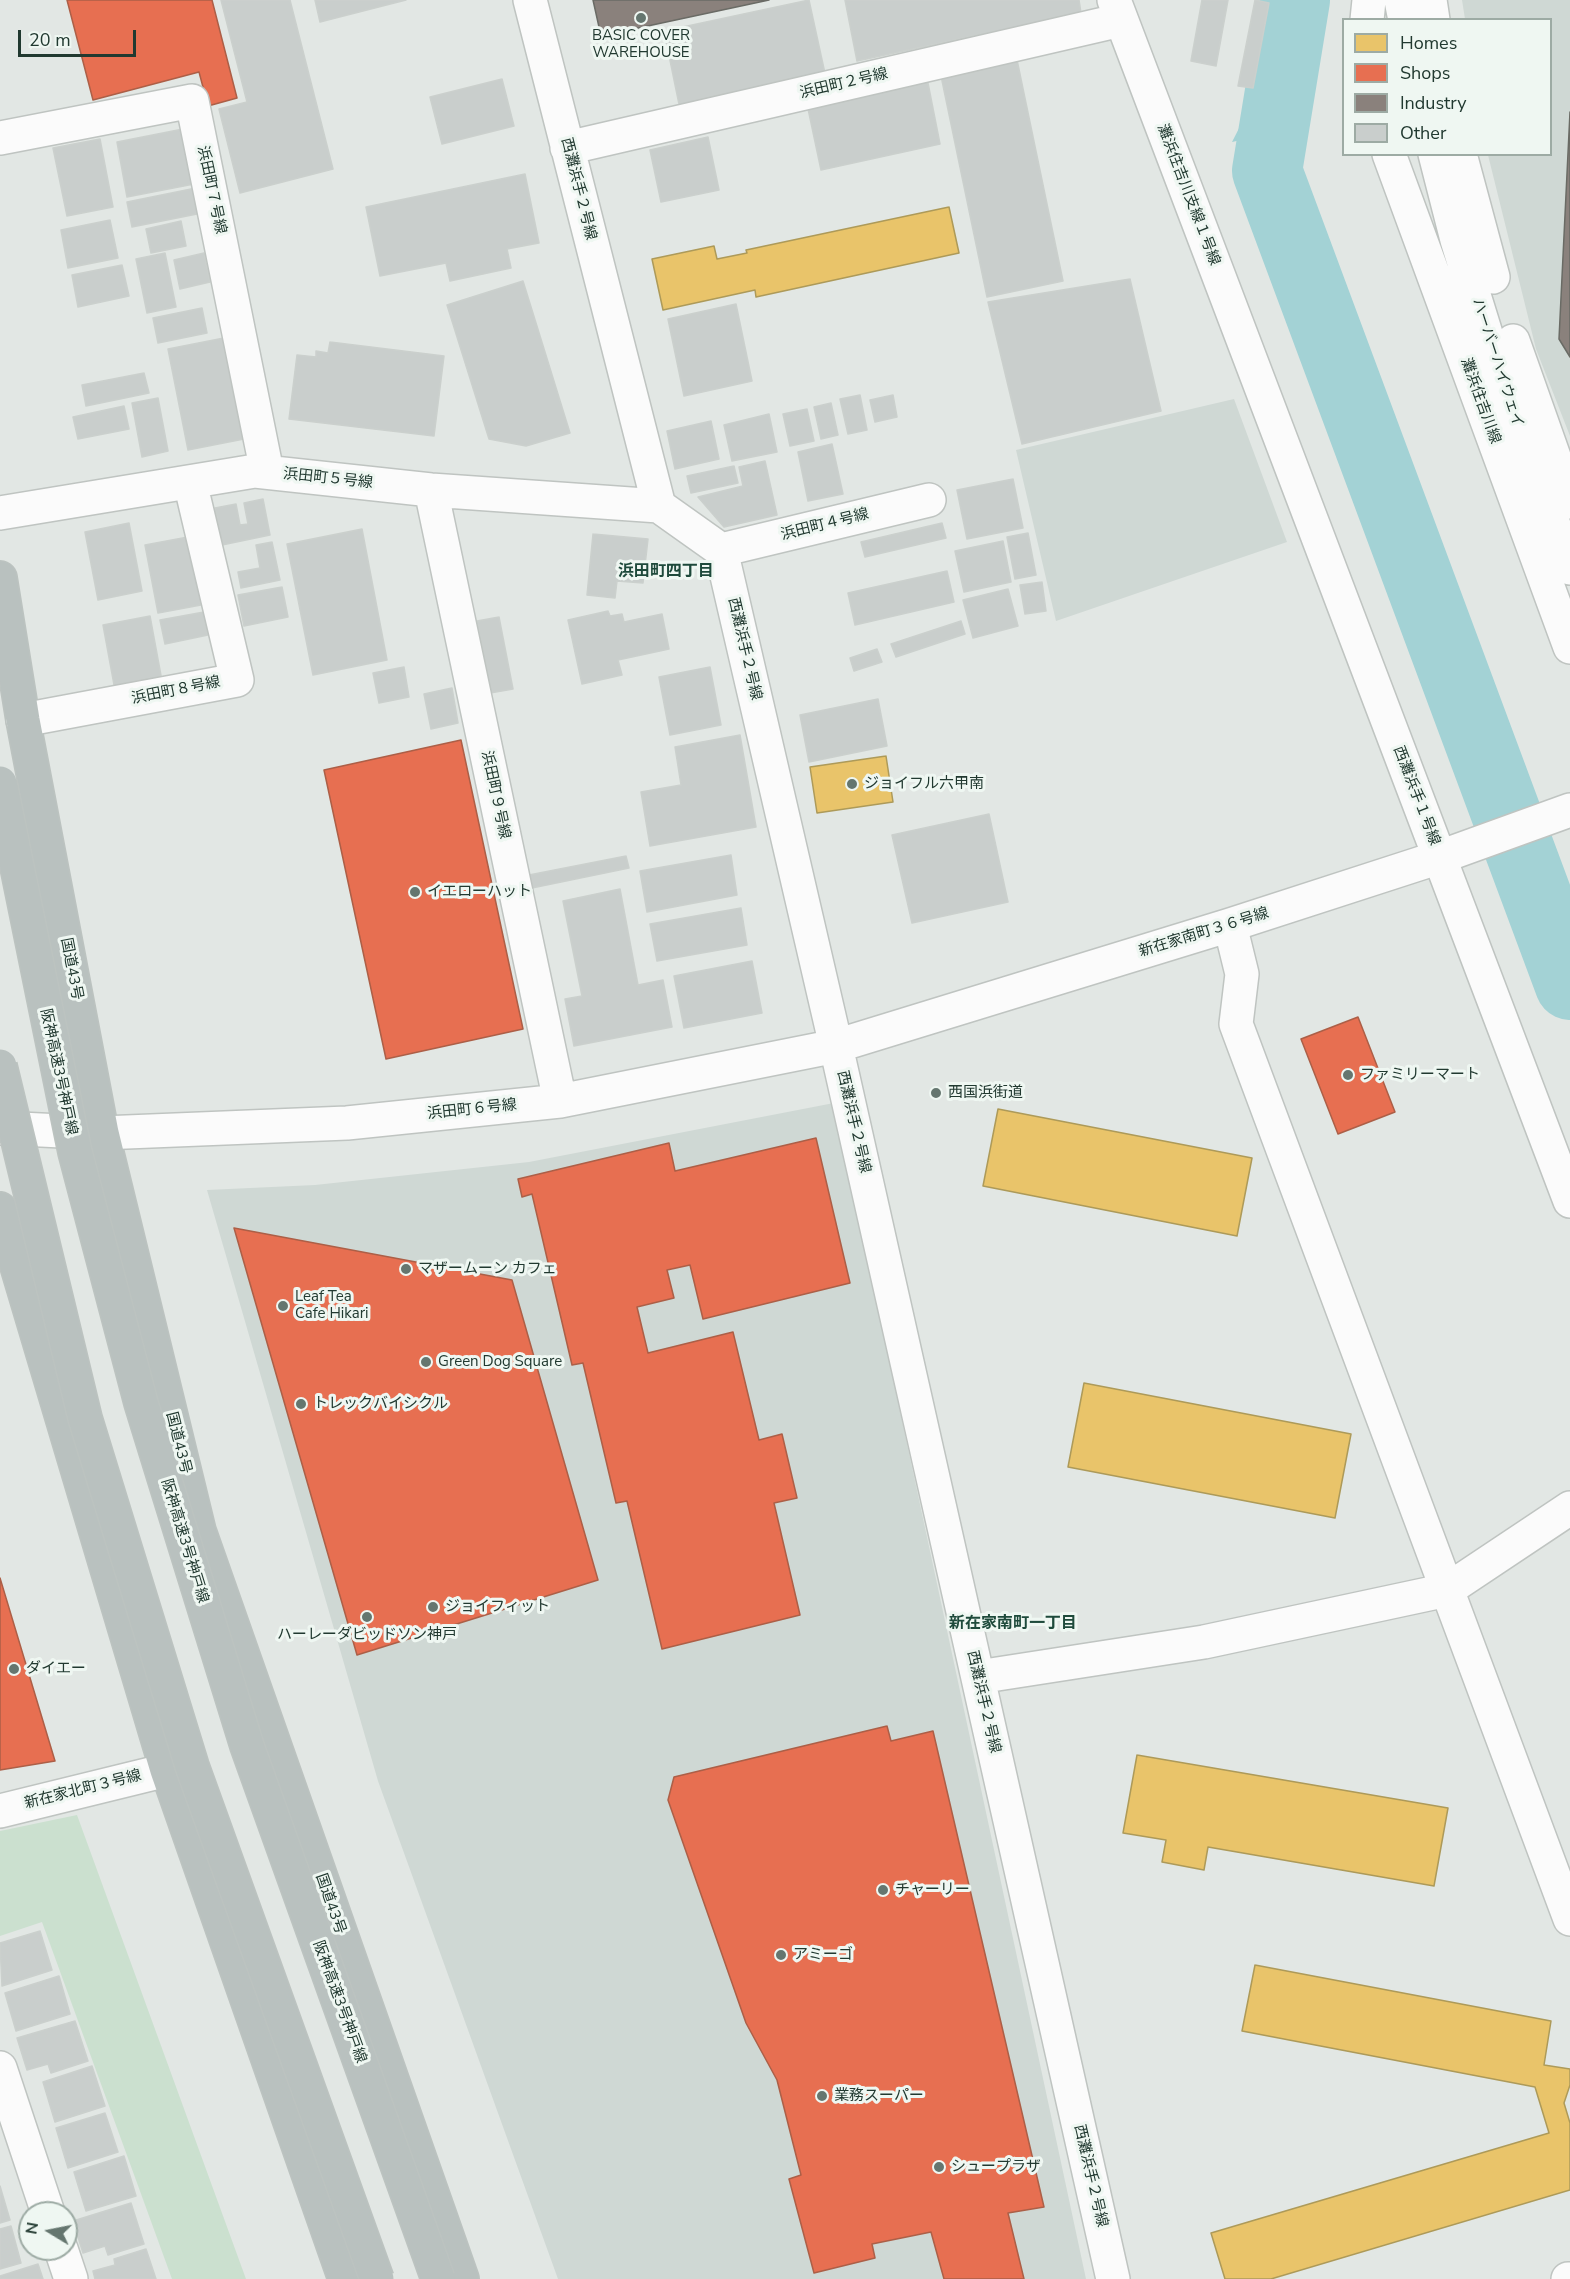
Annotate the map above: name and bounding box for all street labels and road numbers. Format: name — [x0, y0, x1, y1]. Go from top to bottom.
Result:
street label: 浜田町２号線 — [798, 65, 890, 103]
street label: 灘浜住吉川支線１号線 — [1153, 122, 1223, 268]
street label: 西灘浜手２号線 — [557, 136, 599, 242]
street label: 浜田町７号線 — [193, 144, 229, 236]
street label: ハーバーハイウェイ — [1468, 296, 1526, 430]
street label: 灘浜住吉川線 — [1456, 356, 1504, 446]
street label: 浜田町５号線 — [282, 465, 374, 493]
street label: 浜田町４号線 — [779, 505, 871, 545]
street label: 西灘浜手２号線 — [723, 596, 765, 702]
street label: 浜田町８号線 — [130, 674, 222, 708]
street label: 西灘浜手１号線 — [1389, 744, 1443, 848]
street label: 浜田町９号線 — [477, 749, 513, 841]
street label: 新在家南町３６号線 — [1137, 905, 1271, 961]
street label: 国道43号 — [56, 936, 86, 1002]
street label: 阪神高速3号神戸線 — [36, 1007, 80, 1137]
street label: 西灘浜手２号線 — [832, 1069, 874, 1175]
street label: 浜田町６号線 — [426, 1096, 518, 1124]
street label: 国道43号 — [162, 1410, 194, 1476]
street label: 阪神高速3号神戸線 — [157, 1477, 211, 1605]
street label: 西灘浜手２号線 — [962, 1649, 1004, 1755]
street label: 新在家北町３号線 — [23, 1767, 143, 1813]
street label: 国道43号 — [311, 1871, 349, 1937]
street label: 阪神高速3号神戸線 — [308, 1938, 370, 2066]
street label: 西灘浜手２号線 — [1069, 2123, 1111, 2229]

